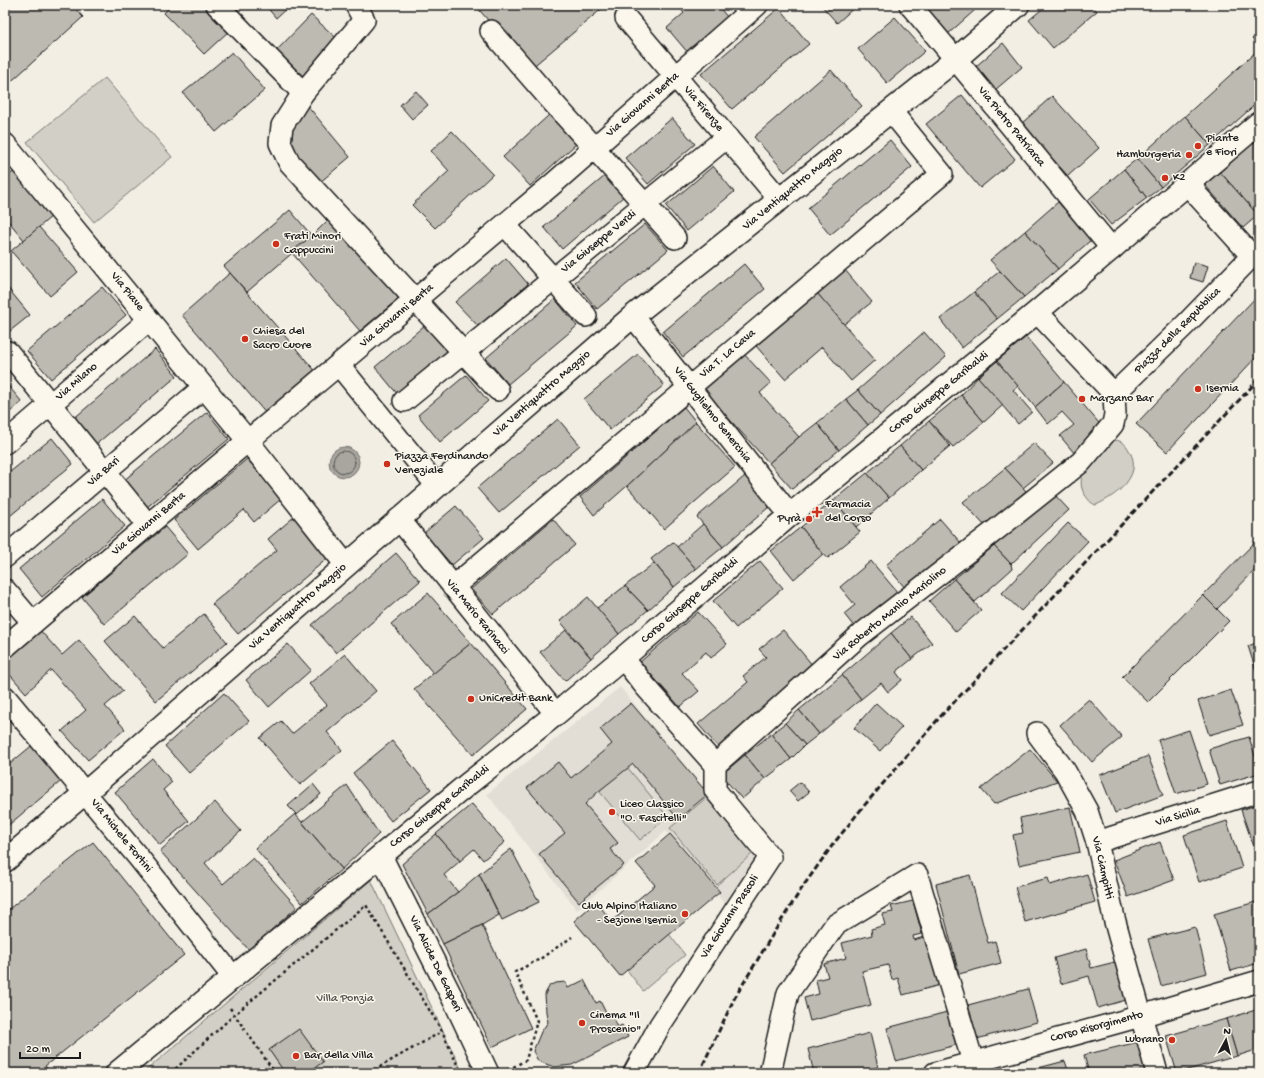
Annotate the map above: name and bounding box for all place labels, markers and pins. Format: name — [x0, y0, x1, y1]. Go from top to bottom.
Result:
place label: Piante e Fiori — [1205, 132, 1239, 160]
marker: Piante e Fiori — [1193, 141, 1203, 151]
place label: Hamburgeria — [1116, 148, 1181, 162]
marker: Hamburgeria — [1184, 150, 1194, 160]
place label: K2 — [1173, 171, 1186, 185]
marker: K2 — [1160, 173, 1170, 183]
place label: Frati Minori Cappuccini — [283, 230, 342, 258]
marker: Frati Minori Cappuccini — [271, 239, 281, 249]
place label: Chiesa del Sacro Cuore — [253, 325, 312, 353]
marker: Chiesa del Sacro Cuore — [240, 334, 250, 344]
place label: Isernia — [1206, 382, 1239, 396]
marker: Isernia — [1193, 384, 1203, 394]
place label: Marzano Bar — [1090, 392, 1155, 406]
marker: Marzano Bar — [1077, 394, 1087, 404]
place label: Piazza Ferdinando Veneziale — [394, 450, 489, 478]
marker: Piazza Ferdinando Veneziale — [382, 459, 392, 469]
place label: Farmacia del Corso — [824, 498, 871, 526]
marker: Farmacia del Corso — [812, 507, 822, 517]
place label: Pyrà — [777, 512, 801, 526]
marker: Pyrà — [804, 514, 814, 524]
place label: UniCredit Bank — [479, 692, 554, 706]
marker: UniCredit Bank — [466, 694, 476, 704]
place label: Liceo Classico "O. Fascitelli" — [620, 798, 687, 826]
marker: Liceo Classico "O. Fascitelli" — [607, 807, 617, 817]
place label: Club Alpino Italiano - Sezione Isernia — [582, 900, 677, 928]
marker: Club Alpino Italiano - Sezione Isernia — [680, 909, 690, 919]
place label: Cinema "Il Proscenio" — [589, 1009, 641, 1037]
marker: Cinema "Il Proscenio" — [577, 1018, 587, 1028]
place label: Lubrano — [1125, 1033, 1164, 1047]
marker: Lubrano — [1167, 1035, 1177, 1045]
place label: Bar della Villa — [303, 1049, 373, 1063]
marker: Bar della Villa — [291, 1051, 301, 1061]

